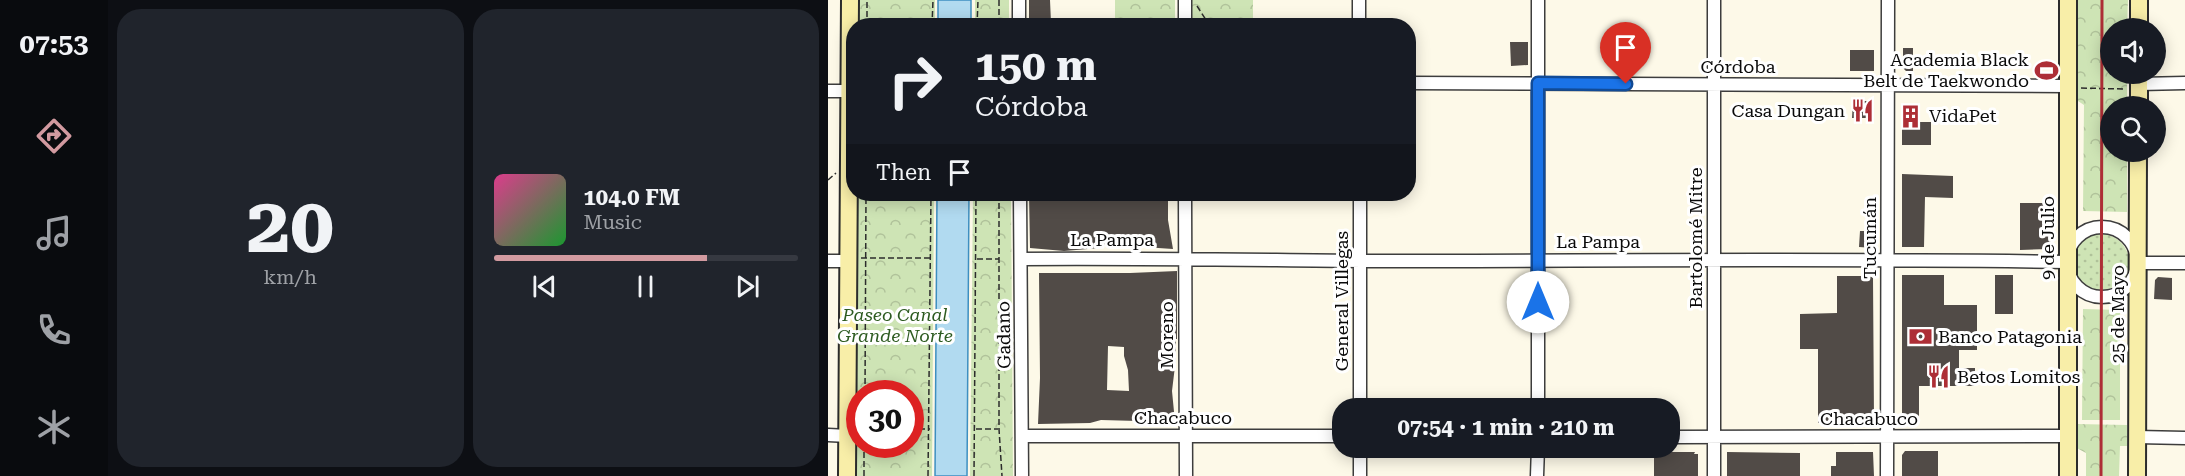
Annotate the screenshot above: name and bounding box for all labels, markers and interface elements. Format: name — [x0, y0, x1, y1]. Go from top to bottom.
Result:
map controls — [2100, 18, 2166, 162]
button: sound — [2100, 18, 2166, 84]
pin — [1600, 22, 1651, 84]
text: 07:53 — [20, 28, 88, 60]
icon: arrive — [1609, 31, 1642, 64]
text: 150 m — [975, 41, 1097, 90]
icon: right — [876, 42, 954, 120]
place label: Academia Black Belt de Taekwondo — [1863, 49, 2029, 91]
street label: Córdoba — [1700, 56, 1776, 77]
sports icon: Academia Black Belt de Taekwondo — [2034, 57, 2060, 83]
text: Córdoba — [975, 91, 1088, 123]
button: search — [2100, 96, 2166, 162]
restaurant icon: Casa Dungan — [1850, 98, 1876, 124]
place label: Casa Dungan — [1731, 100, 1845, 121]
building icon: VidaPet — [1898, 103, 1924, 129]
place label: VidaPet — [1929, 105, 1997, 126]
icon: directions — [33, 115, 75, 157]
icon: arrive — [943, 156, 976, 189]
text: Then — [876, 160, 931, 185]
street label: Bartolomé Mitre — [1685, 167, 1706, 309]
text: 20 — [247, 180, 334, 271]
text: 104.0 FM — [584, 185, 680, 210]
street label: 9 de Julio — [2037, 196, 2058, 280]
street label: Tucumán — [1859, 197, 1880, 279]
text: Music — [584, 210, 642, 234]
icon: music — [33, 212, 75, 254]
street label: La Pampa — [1070, 229, 1154, 250]
street label: General Villegas — [1331, 231, 1352, 371]
street label: La Pampa — [1556, 231, 1640, 252]
text: km/h — [263, 265, 317, 289]
street label: 25 de Mayo — [2107, 265, 2128, 363]
icon: previous — [528, 270, 561, 303]
icon: pause — [629, 270, 662, 303]
icon: next — [731, 270, 764, 303]
position arrow — [1506, 270, 1570, 334]
street label: Gadano — [992, 301, 1015, 369]
street label: Moreno — [1156, 301, 1177, 369]
park label: Paseo Canal Grande Norte — [837, 304, 953, 346]
icon: phone — [33, 309, 75, 351]
bank icon: Banco Patagonia — [1907, 324, 1933, 350]
place label: Banco Patagonia — [1938, 326, 2082, 347]
restaurant icon: Betos Lomitos — [1926, 364, 1952, 390]
place label: Betos Lomitos — [1957, 366, 2080, 387]
speed limit sign: 30 — [846, 380, 924, 458]
icon: climate — [33, 406, 75, 448]
street label: Chacabuco — [1134, 407, 1232, 428]
street label: Chacabuco — [1820, 408, 1918, 429]
text: 07:54 · 1 min · 210 m — [1397, 415, 1615, 440]

